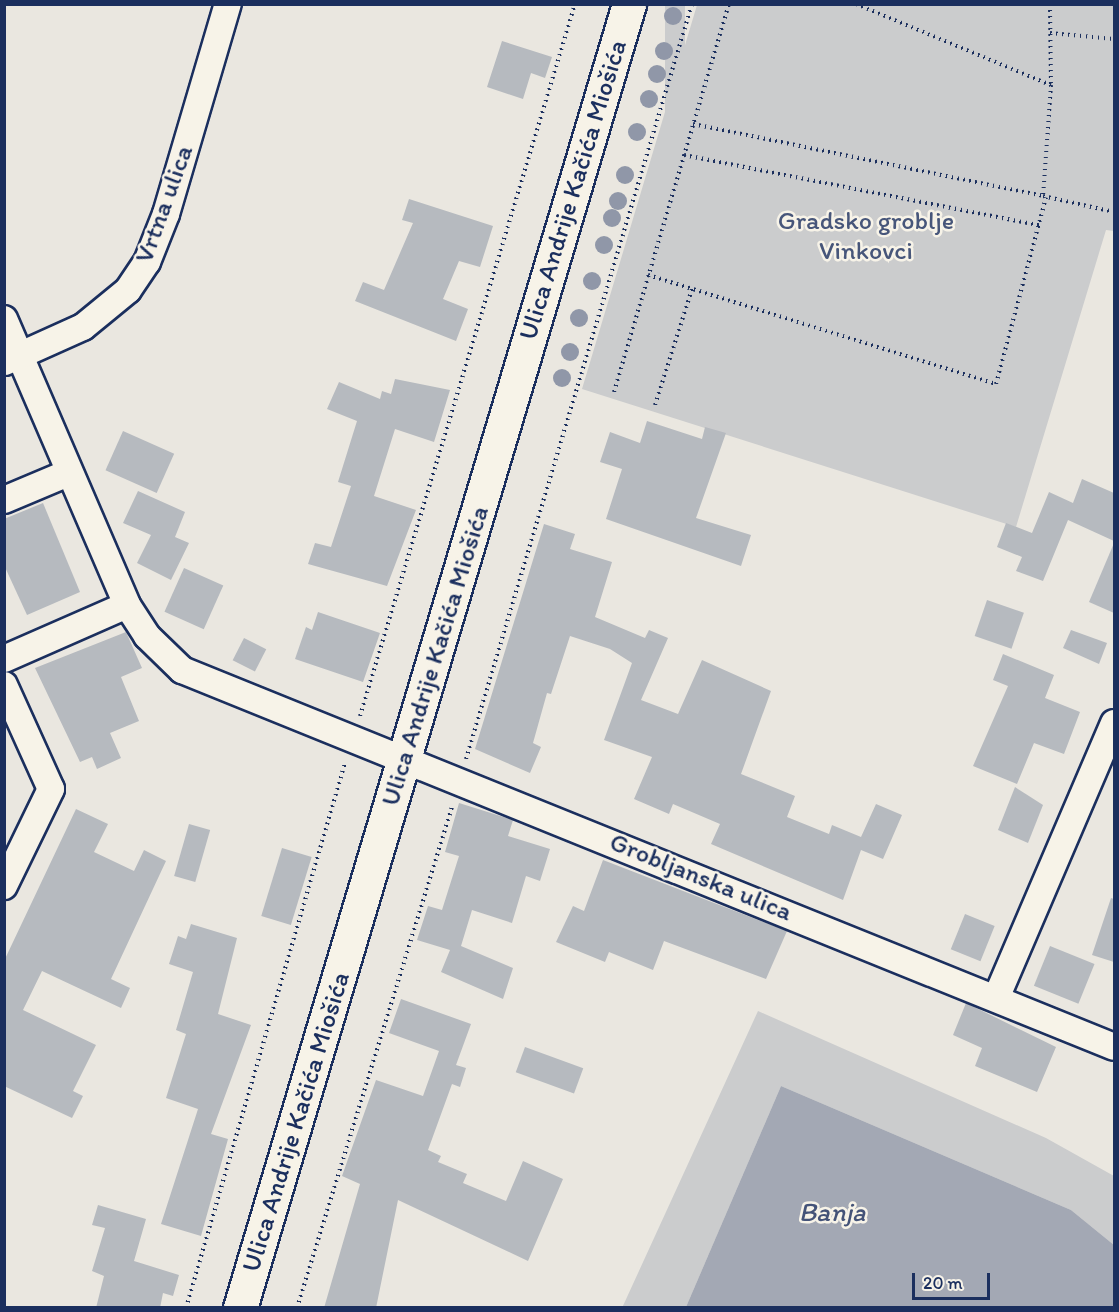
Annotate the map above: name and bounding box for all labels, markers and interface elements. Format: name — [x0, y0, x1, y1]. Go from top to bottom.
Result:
street label: Ulica Andrije Kačića Miošića — [512, 36, 634, 344]
street label: Vrtna ulica — [128, 141, 200, 267]
park label: Gradsko groblje Vinkovci — [778, 205, 954, 266]
street label: Ulica Andrije Kačića Miošića — [374, 502, 496, 810]
street label: Grobljanska ulica — [605, 826, 797, 928]
street label: Ulica Andrije Kačića Miošića — [235, 968, 357, 1276]
water label: Banja — [799, 1196, 865, 1228]
scale bar — [915, 1261, 993, 1299]
text: 20 m — [923, 1272, 963, 1294]

